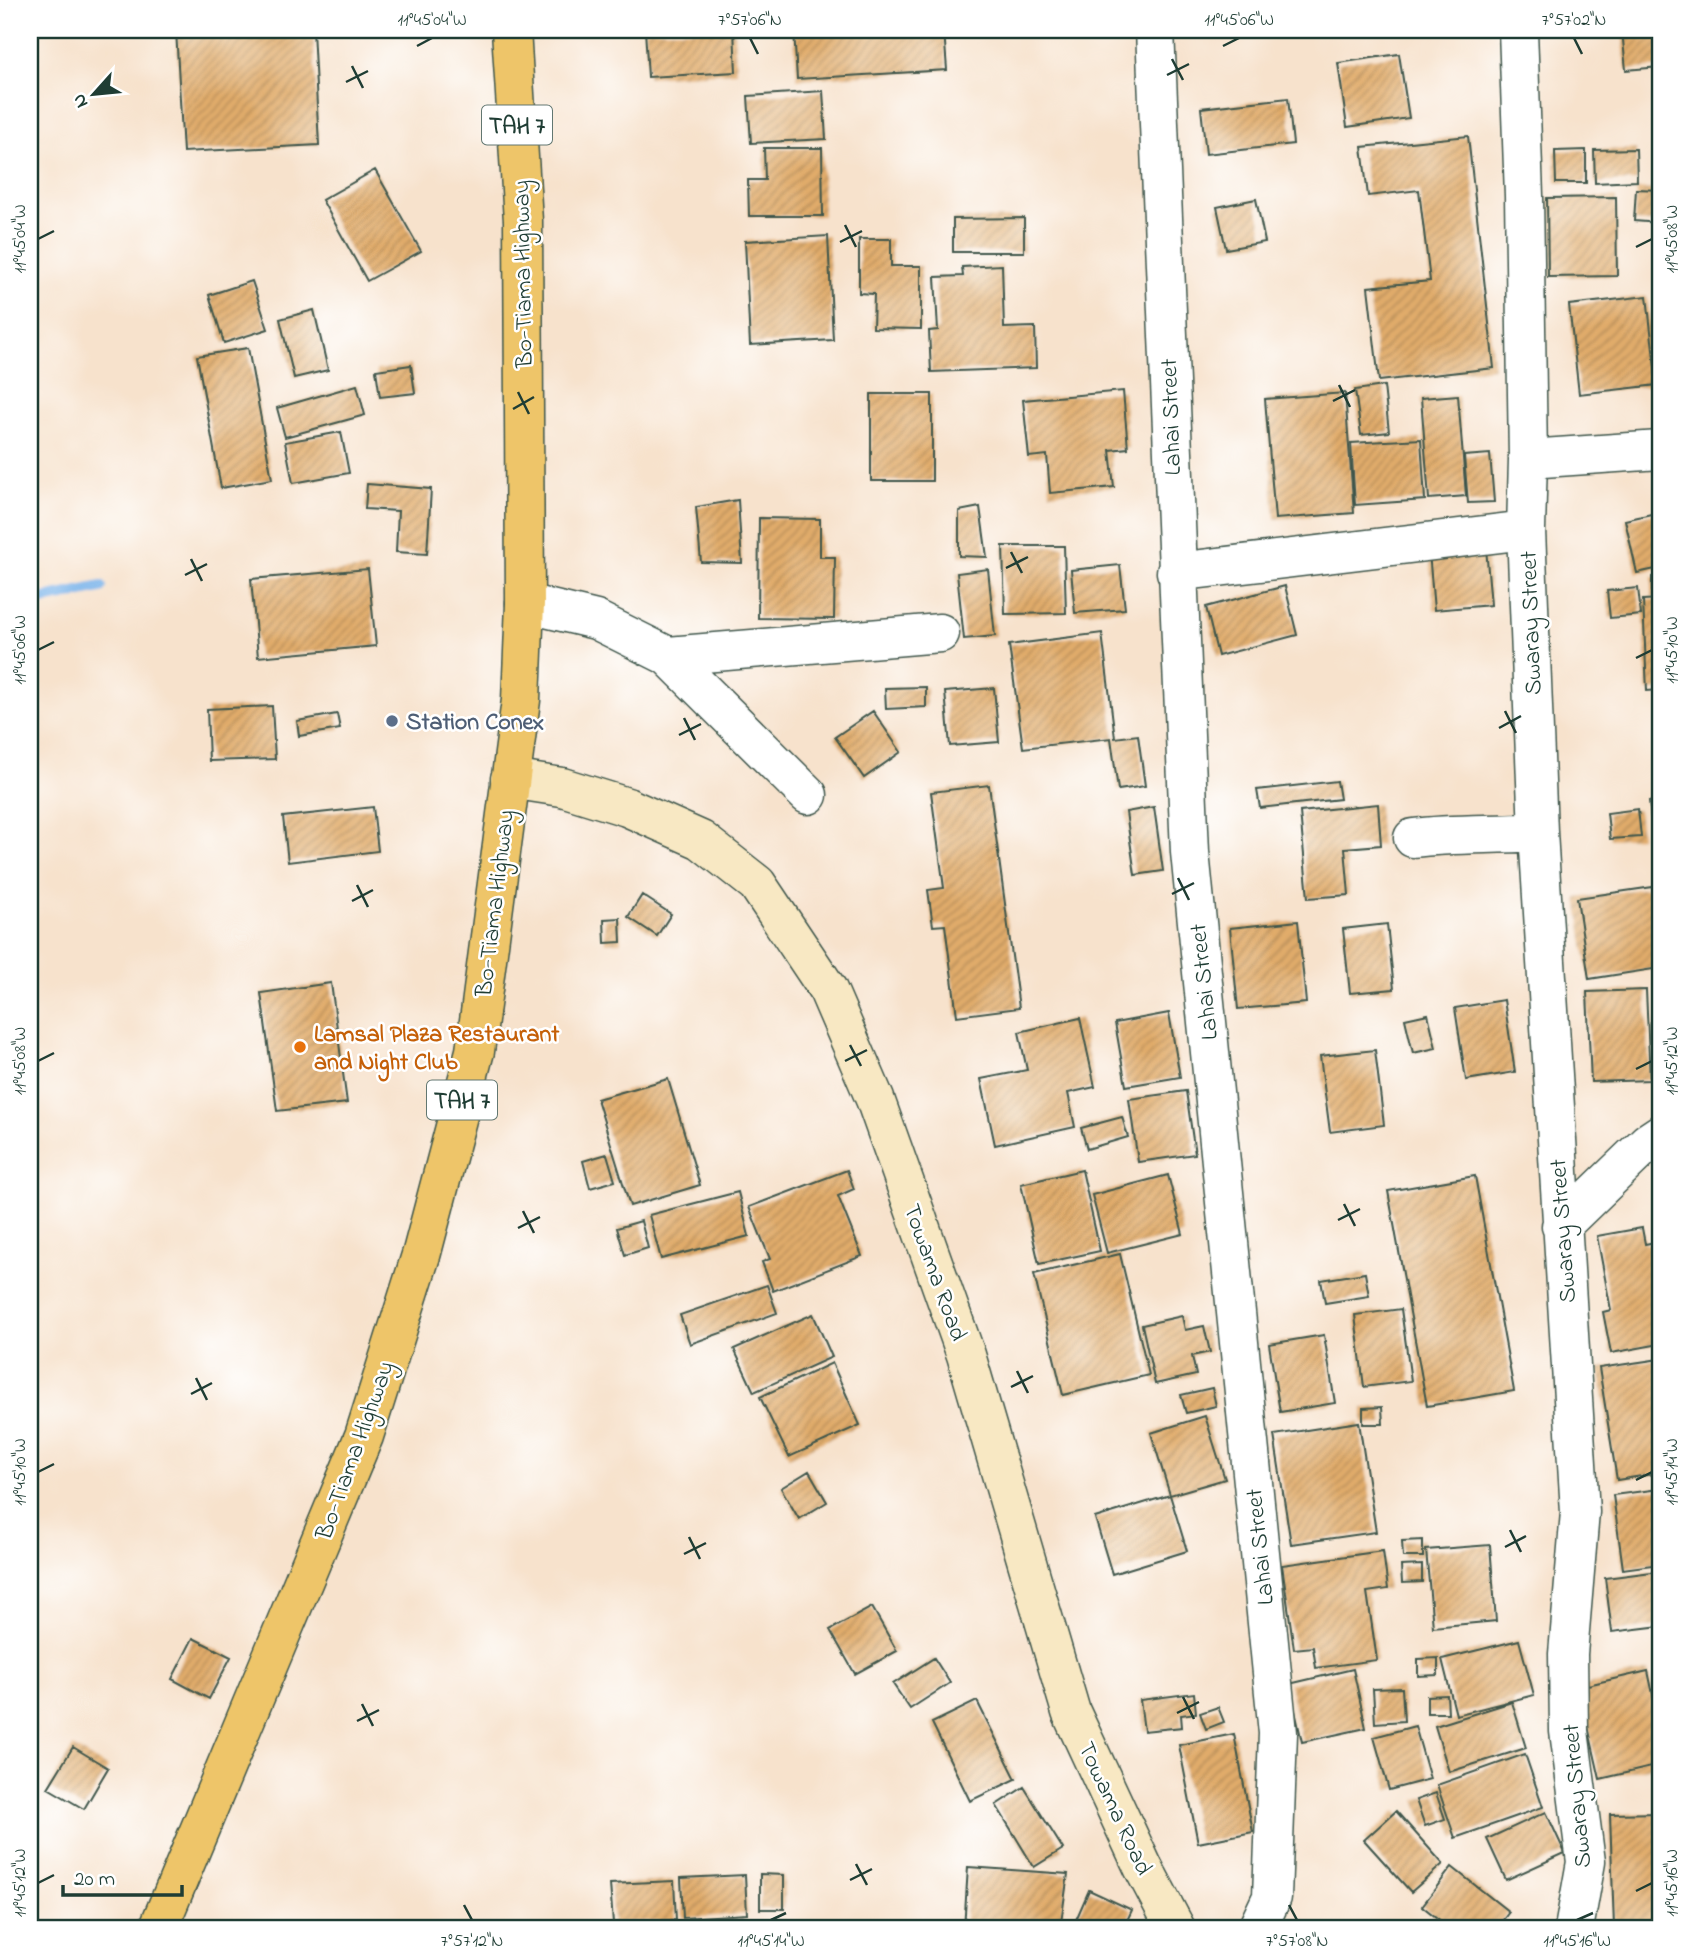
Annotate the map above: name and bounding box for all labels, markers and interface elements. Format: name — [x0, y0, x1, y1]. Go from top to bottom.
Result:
text: 11°45'04"W — [397, 8, 467, 34]
text: 7°57'06"N — [718, 8, 782, 34]
text: 11°45'06"W — [1204, 8, 1274, 34]
text: 7°57'02"N — [1542, 8, 1606, 34]
north arrow — [60, 60, 130, 130]
text: N — [66, 89, 96, 112]
road number: TAH 7 — [482, 106, 552, 144]
street label: Bo-Tiama Highway — [505, 180, 545, 369]
text: 11°45'04"W — [8, 204, 34, 274]
text: 11°45'08"W — [1660, 205, 1686, 273]
street label: Lahai Street — [1153, 358, 1192, 476]
street label: Swaray Street — [1512, 550, 1554, 696]
text: 11°45'06"W — [8, 615, 34, 685]
text: 11°45'10"W — [1660, 616, 1686, 684]
place label: Station Conex — [406, 706, 544, 741]
marker: Station Conex — [384, 713, 400, 729]
street label: Bo-Tiama Highway — [468, 808, 526, 1000]
street label: Lahai Street — [1182, 922, 1229, 1042]
place label: Lamsal Plaza Restaurant and Night Club — [314, 1018, 560, 1082]
text: 11°45'08"W — [8, 1027, 34, 1095]
text: 11°45'12"W — [1660, 1027, 1686, 1095]
marker: Lamsal Plaza Restaurant and Night Club — [292, 1039, 308, 1055]
road number: TAH 7 — [427, 1080, 497, 1120]
street label: Swaray Street — [1542, 1158, 1588, 1304]
street label: Towama Road — [893, 1199, 975, 1347]
street label: Bo-Tiama Highway — [307, 1357, 406, 1546]
text: 11°45'10"W — [8, 1438, 34, 1506]
text: 11°45'14"W — [1660, 1438, 1686, 1506]
street label: Lahai Street — [1238, 1487, 1285, 1607]
street label: Swaray Street — [1555, 1722, 1603, 1869]
street label: Towama Road — [1067, 1737, 1160, 1882]
text: 11°45'12"W — [8, 1849, 34, 1917]
text: 11°45'16"W — [1660, 1849, 1686, 1917]
scale bar — [63, 1854, 182, 1898]
text: 20 m — [74, 1865, 115, 1895]
text: 7°57'12"N — [441, 1929, 503, 1955]
text: 11°45'14"W — [737, 1929, 805, 1955]
text: 7°57'08"N — [1266, 1929, 1328, 1955]
text: 11°45'16"W — [1543, 1929, 1611, 1955]

